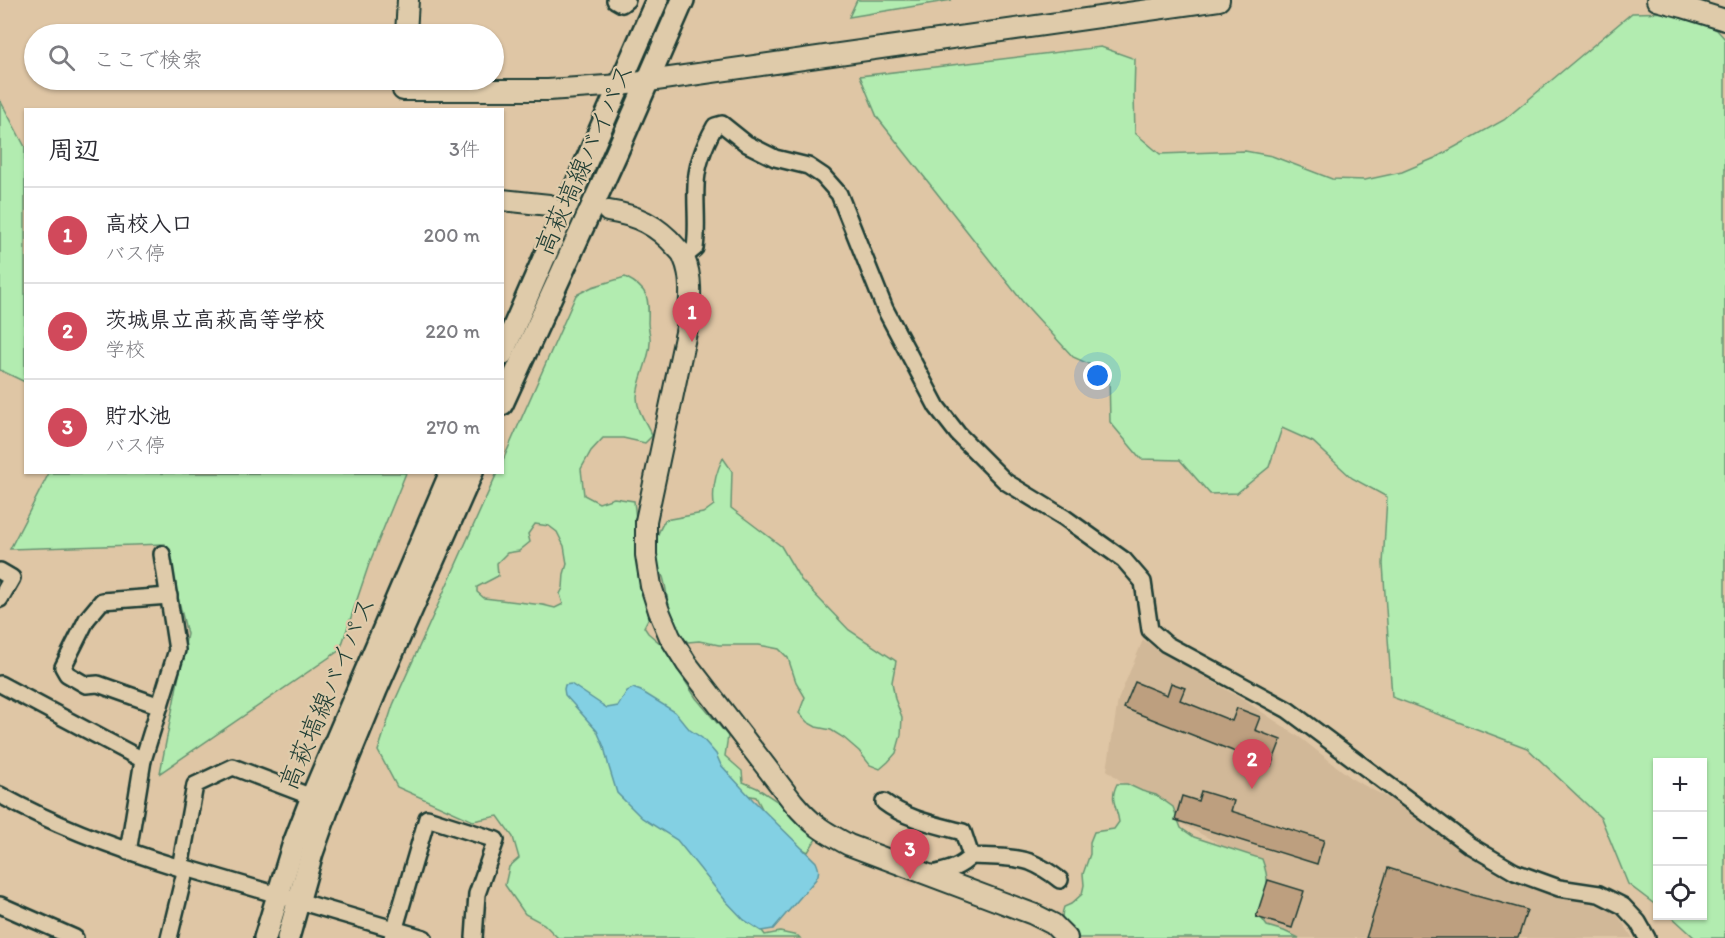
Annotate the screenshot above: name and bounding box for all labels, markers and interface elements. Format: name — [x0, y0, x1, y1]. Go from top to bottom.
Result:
search box — [24, 24, 504, 90]
icon: search — [45, 41, 78, 74]
text: ここで検索 — [93, 46, 203, 73]
street label: 高萩塙線バイパス — [527, 58, 641, 260]
text: 周辺 — [48, 134, 100, 166]
text: 3件 — [449, 137, 480, 161]
text: 高校入口 — [105, 210, 193, 237]
text: 1 — [63, 223, 72, 247]
text: 200 m — [424, 223, 480, 247]
text: バス停 — [105, 241, 165, 265]
pin: 1 — [672, 292, 712, 342]
text: 茨城県立高萩高等学校 — [105, 306, 325, 333]
text: 2 — [62, 319, 73, 343]
text: 220 m — [425, 319, 480, 343]
text: 学校 — [105, 337, 145, 361]
your location — [1083, 361, 1112, 390]
text: 貯水池 — [105, 402, 171, 429]
text: 3 — [62, 415, 73, 439]
text: 270 m — [426, 415, 480, 439]
text: バス停 — [105, 433, 165, 457]
street label: 高萩塙線バイパス — [272, 591, 382, 795]
pin: 2 — [1232, 740, 1272, 789]
map controls — [1653, 758, 1707, 920]
button: + — [1653, 758, 1707, 812]
button: − — [1653, 812, 1707, 866]
pin: 3 — [890, 830, 930, 879]
button: locate — [1653, 866, 1707, 920]

